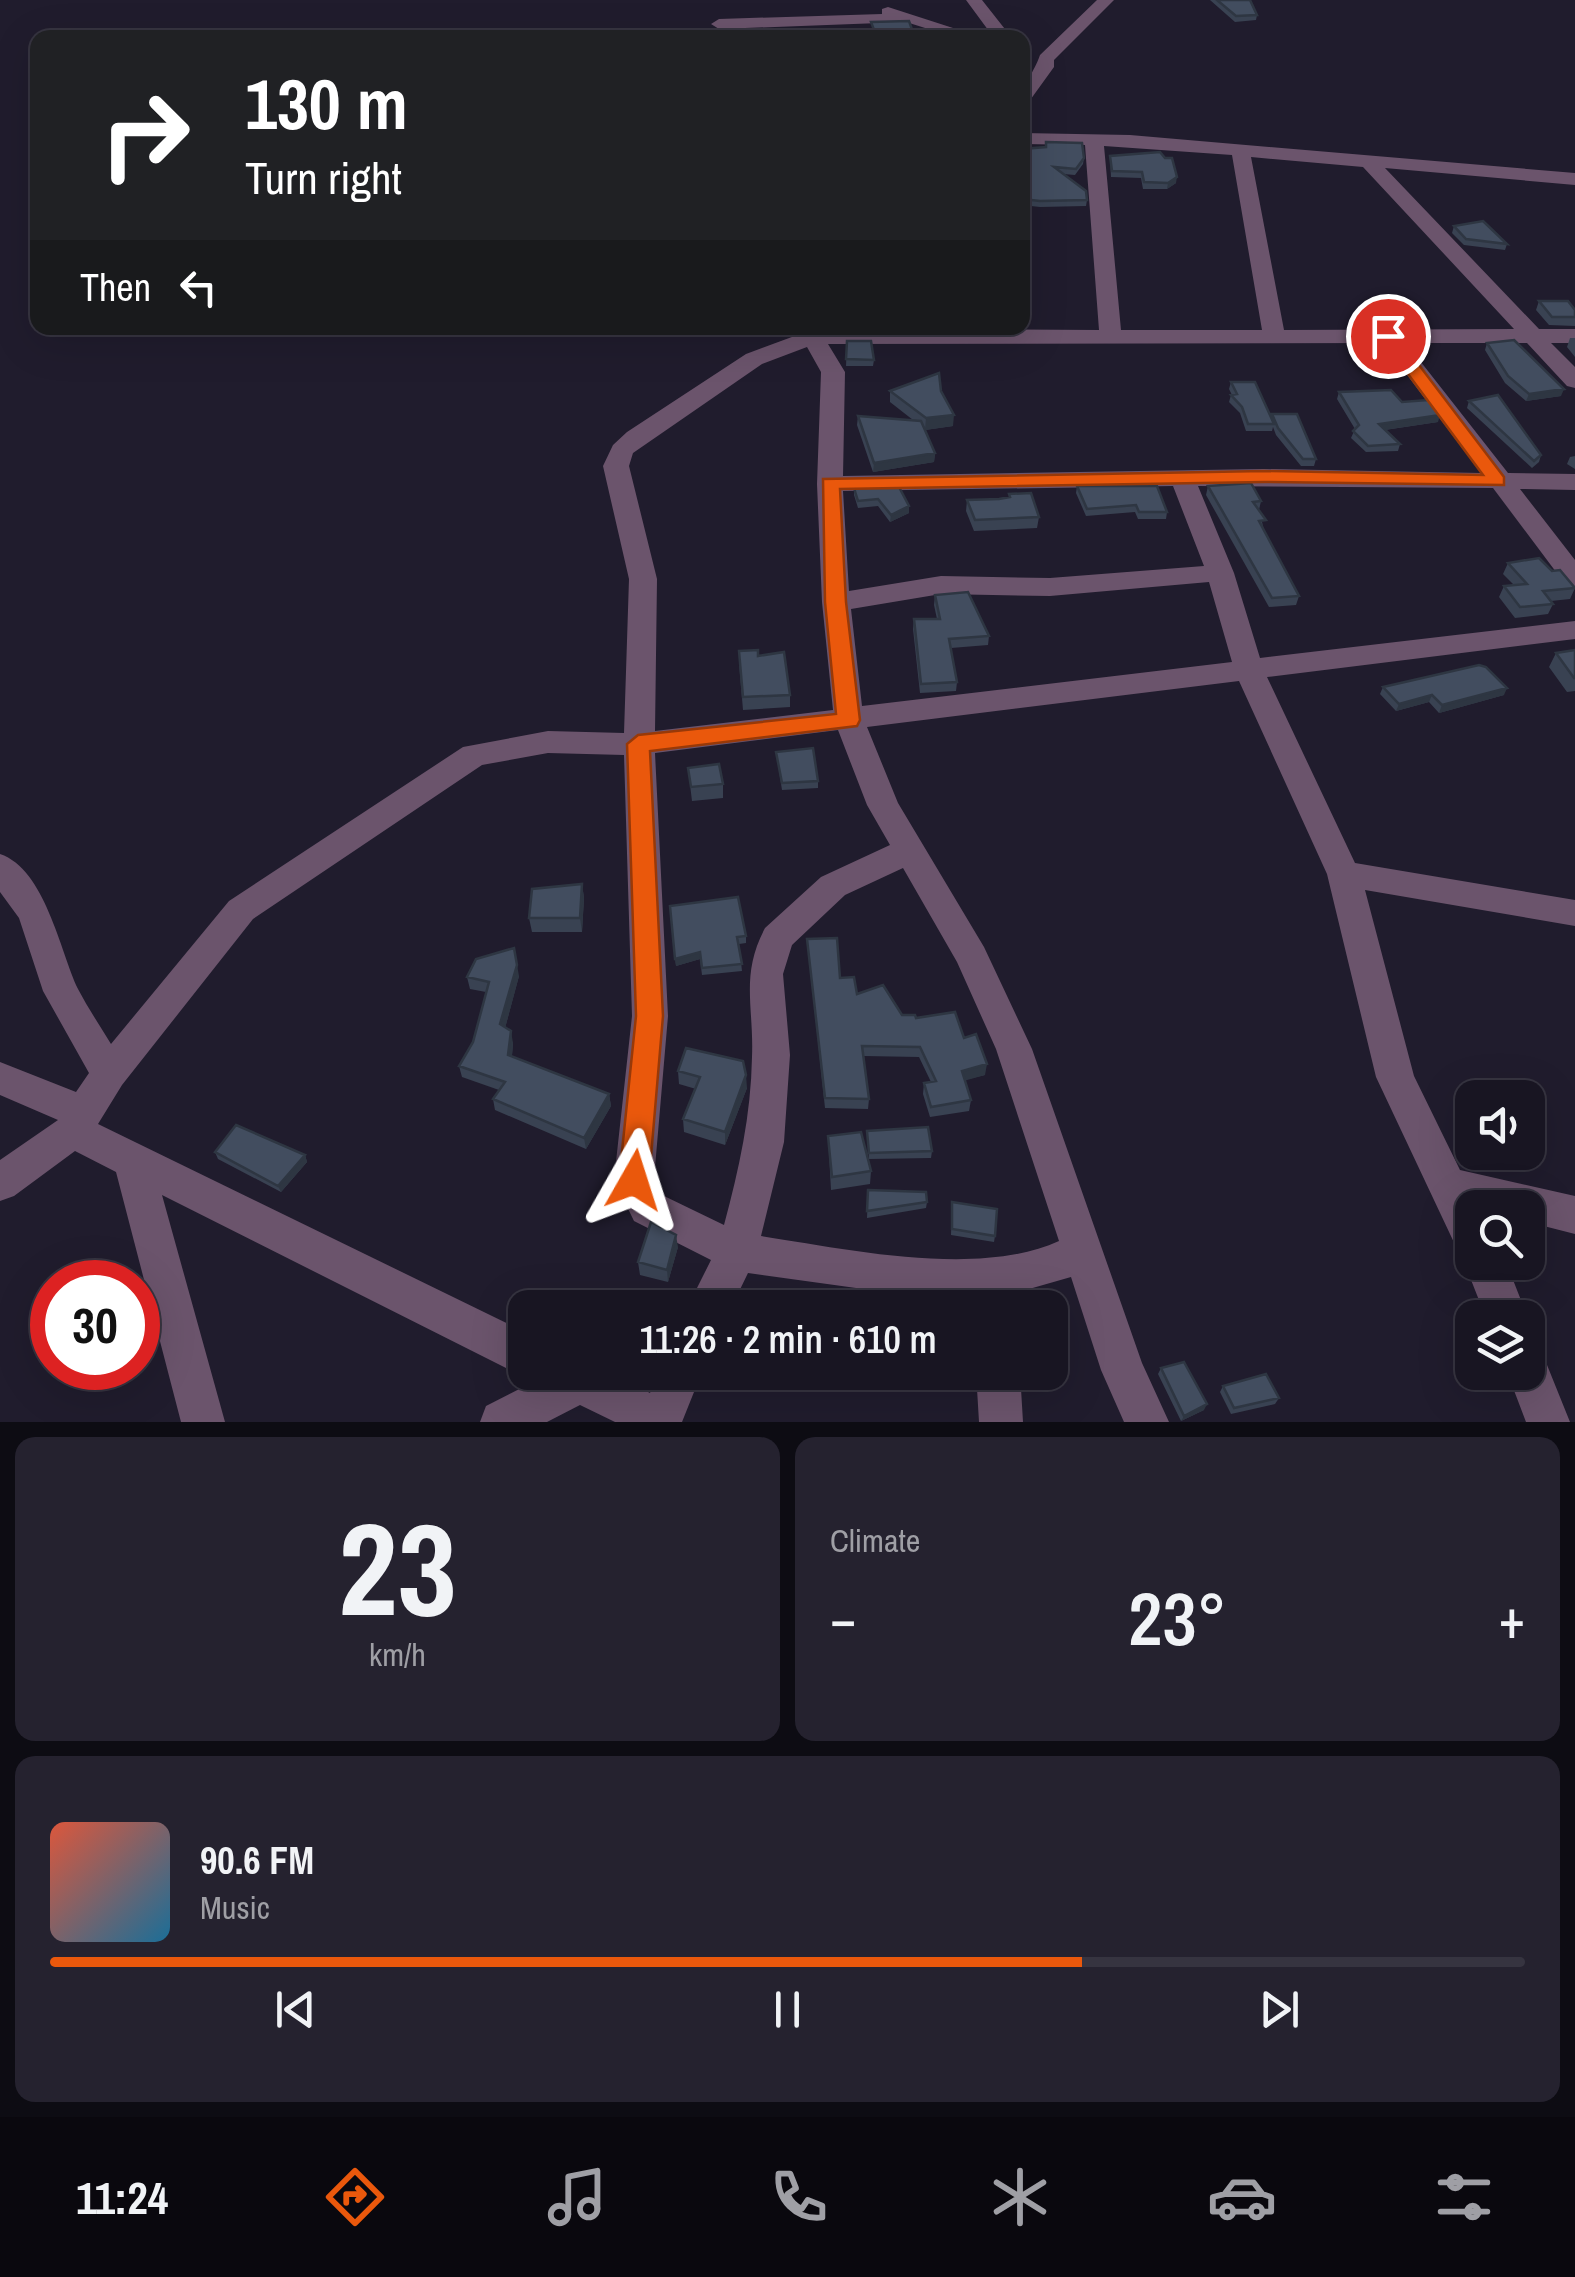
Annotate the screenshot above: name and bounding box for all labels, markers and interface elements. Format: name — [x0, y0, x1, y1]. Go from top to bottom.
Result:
text: 130 m — [245, 57, 408, 151]
icon: right — [80, 70, 210, 200]
text: Turn right — [245, 147, 402, 208]
icon: left — [171, 260, 226, 315]
text: Then — [80, 262, 151, 313]
pin — [1346, 294, 1431, 379]
icon: arrive — [1361, 309, 1416, 364]
map controls — [1455, 1080, 1545, 1390]
button: sound — [1455, 1080, 1545, 1170]
position arrow — [582, 1128, 686, 1232]
button: search — [1455, 1190, 1545, 1280]
speed limit sign: 30 — [30, 1260, 160, 1390]
button: layers — [1455, 1300, 1545, 1390]
text: 11:26 · 2 min · 610 m — [639, 1314, 937, 1365]
text: 23 — [338, 1480, 457, 1656]
text: Climate — [830, 1519, 920, 1562]
text: 23° — [1128, 1567, 1227, 1668]
text: − — [830, 1581, 856, 1655]
text: + — [1499, 1581, 1525, 1655]
text: km/h — [369, 1633, 426, 1676]
text: 90.6 FM — [200, 1835, 314, 1886]
text: Music — [200, 1886, 270, 1929]
icon: previous — [268, 1982, 323, 2037]
icon: pause — [760, 1982, 815, 2037]
icon: next — [1252, 1982, 1307, 2037]
icon: directions — [320, 2162, 390, 2232]
icon: music — [542, 2162, 612, 2232]
icon: phone — [764, 2162, 834, 2232]
icon: climate — [985, 2162, 1055, 2232]
icon: car — [1207, 2162, 1277, 2232]
icon: filters — [1429, 2162, 1499, 2232]
text: 11:24 — [76, 2167, 168, 2228]

